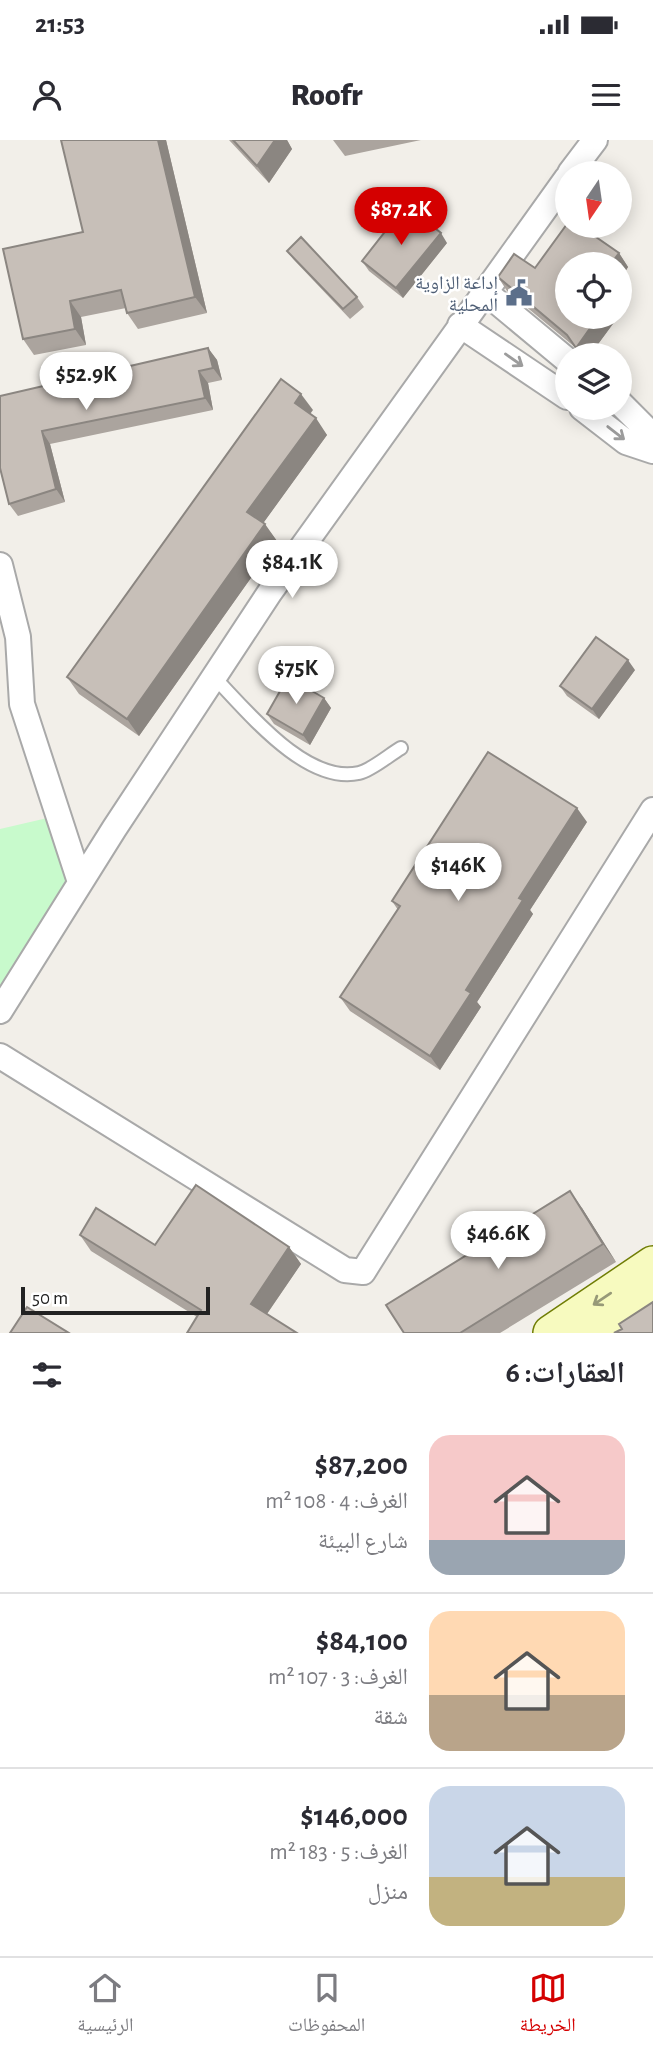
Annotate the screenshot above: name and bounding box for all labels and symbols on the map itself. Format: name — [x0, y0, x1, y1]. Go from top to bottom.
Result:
north arrow — [555, 161, 632, 238]
pin: $87.2K — [344, 188, 458, 247]
place label: إداعة الزاوية المحلية — [415, 274, 498, 315]
public building icon: إداعة الزاوية المحلية — [504, 278, 534, 308]
pin: $52.9K — [29, 352, 143, 412]
one-way arrow — [504, 353, 523, 367]
one-way arrow — [606, 426, 624, 441]
pin: $84.1K — [235, 540, 349, 600]
pin: $75K — [255, 646, 337, 706]
pin: $146K — [409, 844, 507, 903]
pin: $46.6K — [441, 1212, 555, 1271]
scale bar — [21, 1284, 210, 1316]
one-way arrow — [593, 1291, 612, 1306]

